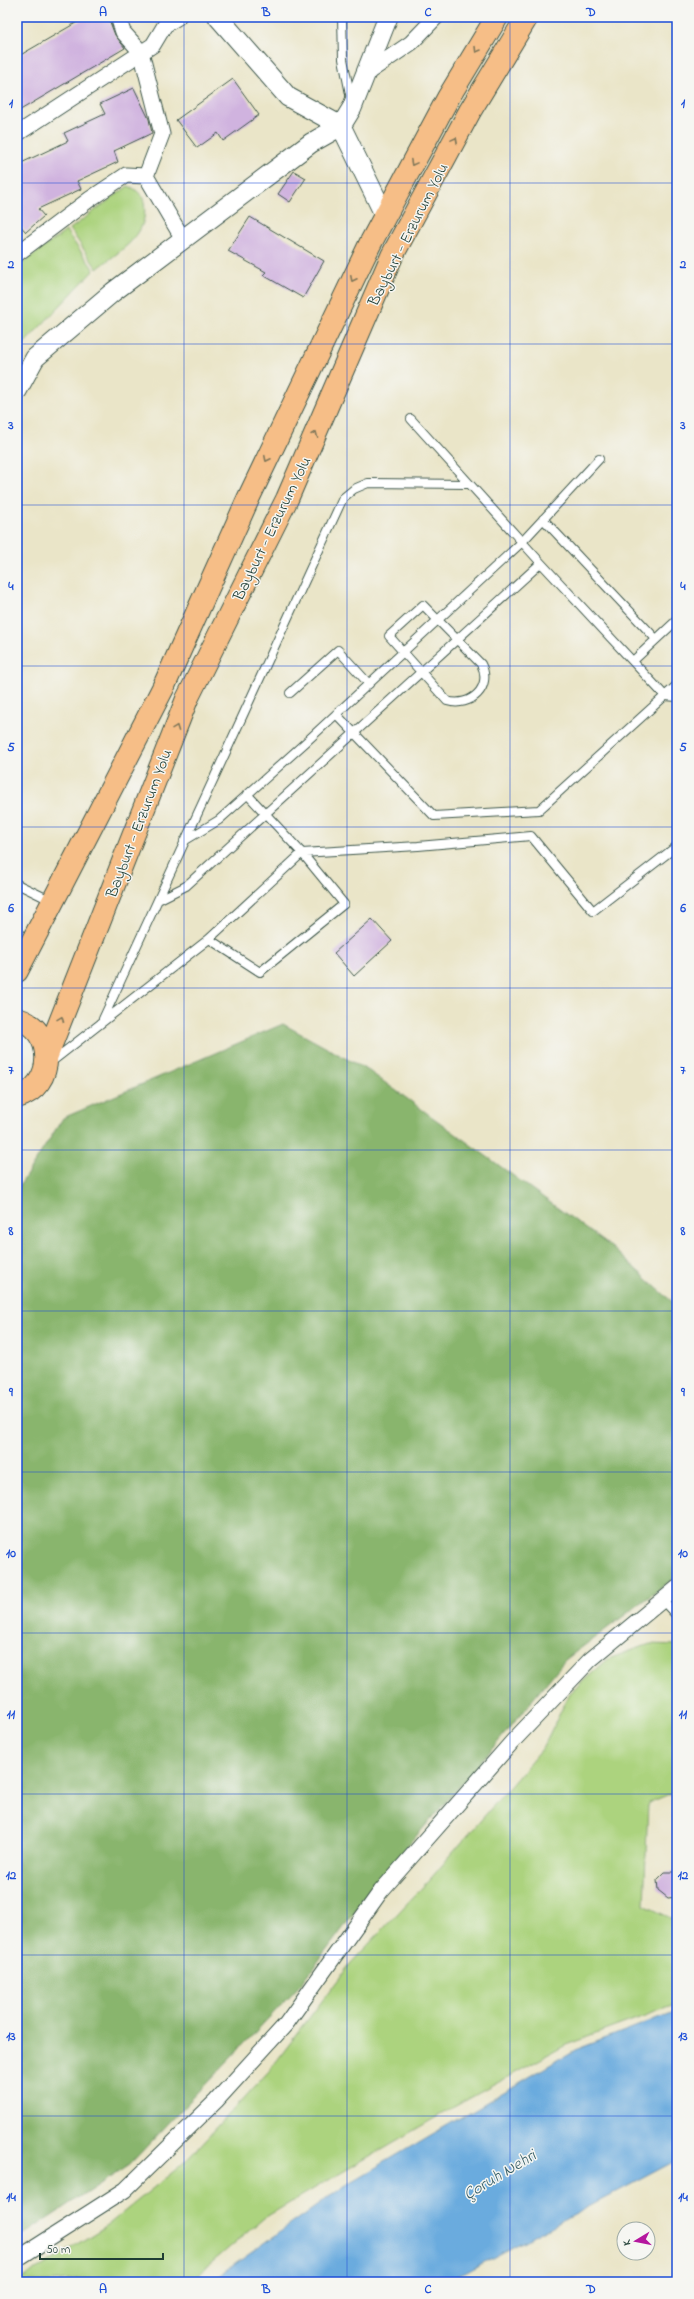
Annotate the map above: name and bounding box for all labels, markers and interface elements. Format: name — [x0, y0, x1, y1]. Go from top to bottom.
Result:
text: A — [99, 3, 107, 22]
text: B — [261, 3, 271, 22]
text: C — [424, 3, 432, 22]
text: D — [585, 3, 596, 22]
one-way arrow — [474, 46, 481, 53]
text: 1 — [9, 94, 14, 113]
text: 1 — [681, 94, 686, 113]
one-way arrow — [450, 136, 457, 144]
street label: Bayburt - Erzurum Yolu — [362, 159, 455, 311]
one-way arrow — [410, 159, 417, 167]
text: 2 — [7, 255, 15, 274]
text: 2 — [679, 255, 687, 274]
one-way arrow — [350, 274, 358, 282]
text: 3 — [7, 416, 14, 435]
text: 3 — [679, 416, 686, 435]
one-way arrow — [311, 430, 319, 437]
street label: Bayburt - Erzurum Yolu — [227, 453, 318, 606]
one-way arrow — [264, 455, 272, 463]
text: 4 — [7, 577, 14, 596]
text: 4 — [679, 577, 686, 596]
one-way arrow — [171, 725, 179, 732]
text: 5 — [7, 738, 15, 757]
text: 5 — [679, 738, 687, 757]
street label: Bayburt - Erzurum Yolu — [100, 746, 179, 903]
text: 6 — [7, 899, 14, 918]
text: 6 — [679, 899, 686, 918]
one-way arrow — [57, 1015, 65, 1022]
text: 7 — [8, 1061, 14, 1080]
text: 7 — [680, 1061, 686, 1080]
text: 8 — [8, 1222, 14, 1241]
text: 8 — [680, 1222, 686, 1241]
text: 9 — [8, 1383, 14, 1402]
text: 9 — [680, 1383, 686, 1402]
text: 10 — [6, 1544, 16, 1563]
text: 10 — [678, 1544, 688, 1563]
text: 11 — [7, 1705, 16, 1724]
text: 11 — [679, 1705, 688, 1724]
text: 12 — [6, 1866, 17, 1885]
text: 12 — [678, 1866, 689, 1885]
text: 13 — [6, 2027, 16, 2046]
text: 13 — [678, 2027, 688, 2046]
water label: Çoruh Nehri — [459, 2143, 543, 2207]
text: 14 — [6, 2188, 16, 2207]
text: 14 — [678, 2188, 688, 2207]
north arrow — [616, 2221, 656, 2261]
scale bar — [40, 2235, 163, 2261]
text: K — [619, 2238, 635, 2247]
text: 50 m — [46, 2241, 70, 2259]
text: A — [99, 2280, 107, 2299]
text: B — [261, 2280, 271, 2299]
text: C — [424, 2280, 432, 2299]
text: D — [585, 2280, 596, 2299]

